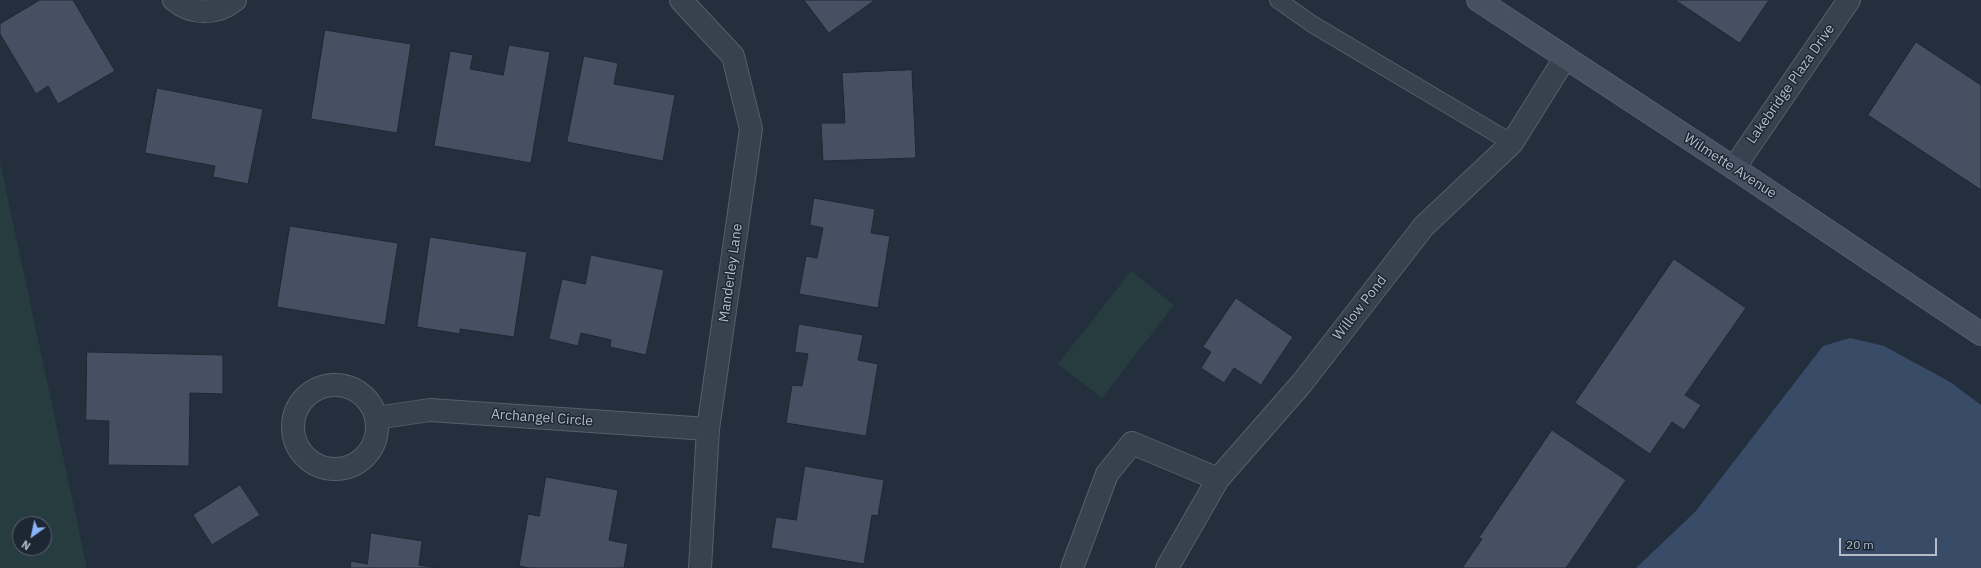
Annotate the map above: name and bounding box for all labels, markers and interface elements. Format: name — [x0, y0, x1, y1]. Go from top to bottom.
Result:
street label: Lakebridge Plaza Drive — [1743, 21, 1839, 147]
street label: Wilmette Avenue — [1681, 130, 1779, 202]
street label: Manderley Lane — [716, 223, 746, 323]
street label: Willow Pond — [1330, 272, 1390, 344]
street label: Archangel Circle — [490, 406, 594, 430]
north arrow — [12, 516, 52, 556]
scale bar — [1841, 530, 1939, 556]
text: N — [19, 537, 33, 553]
text: 20 m — [1846, 537, 1874, 552]

